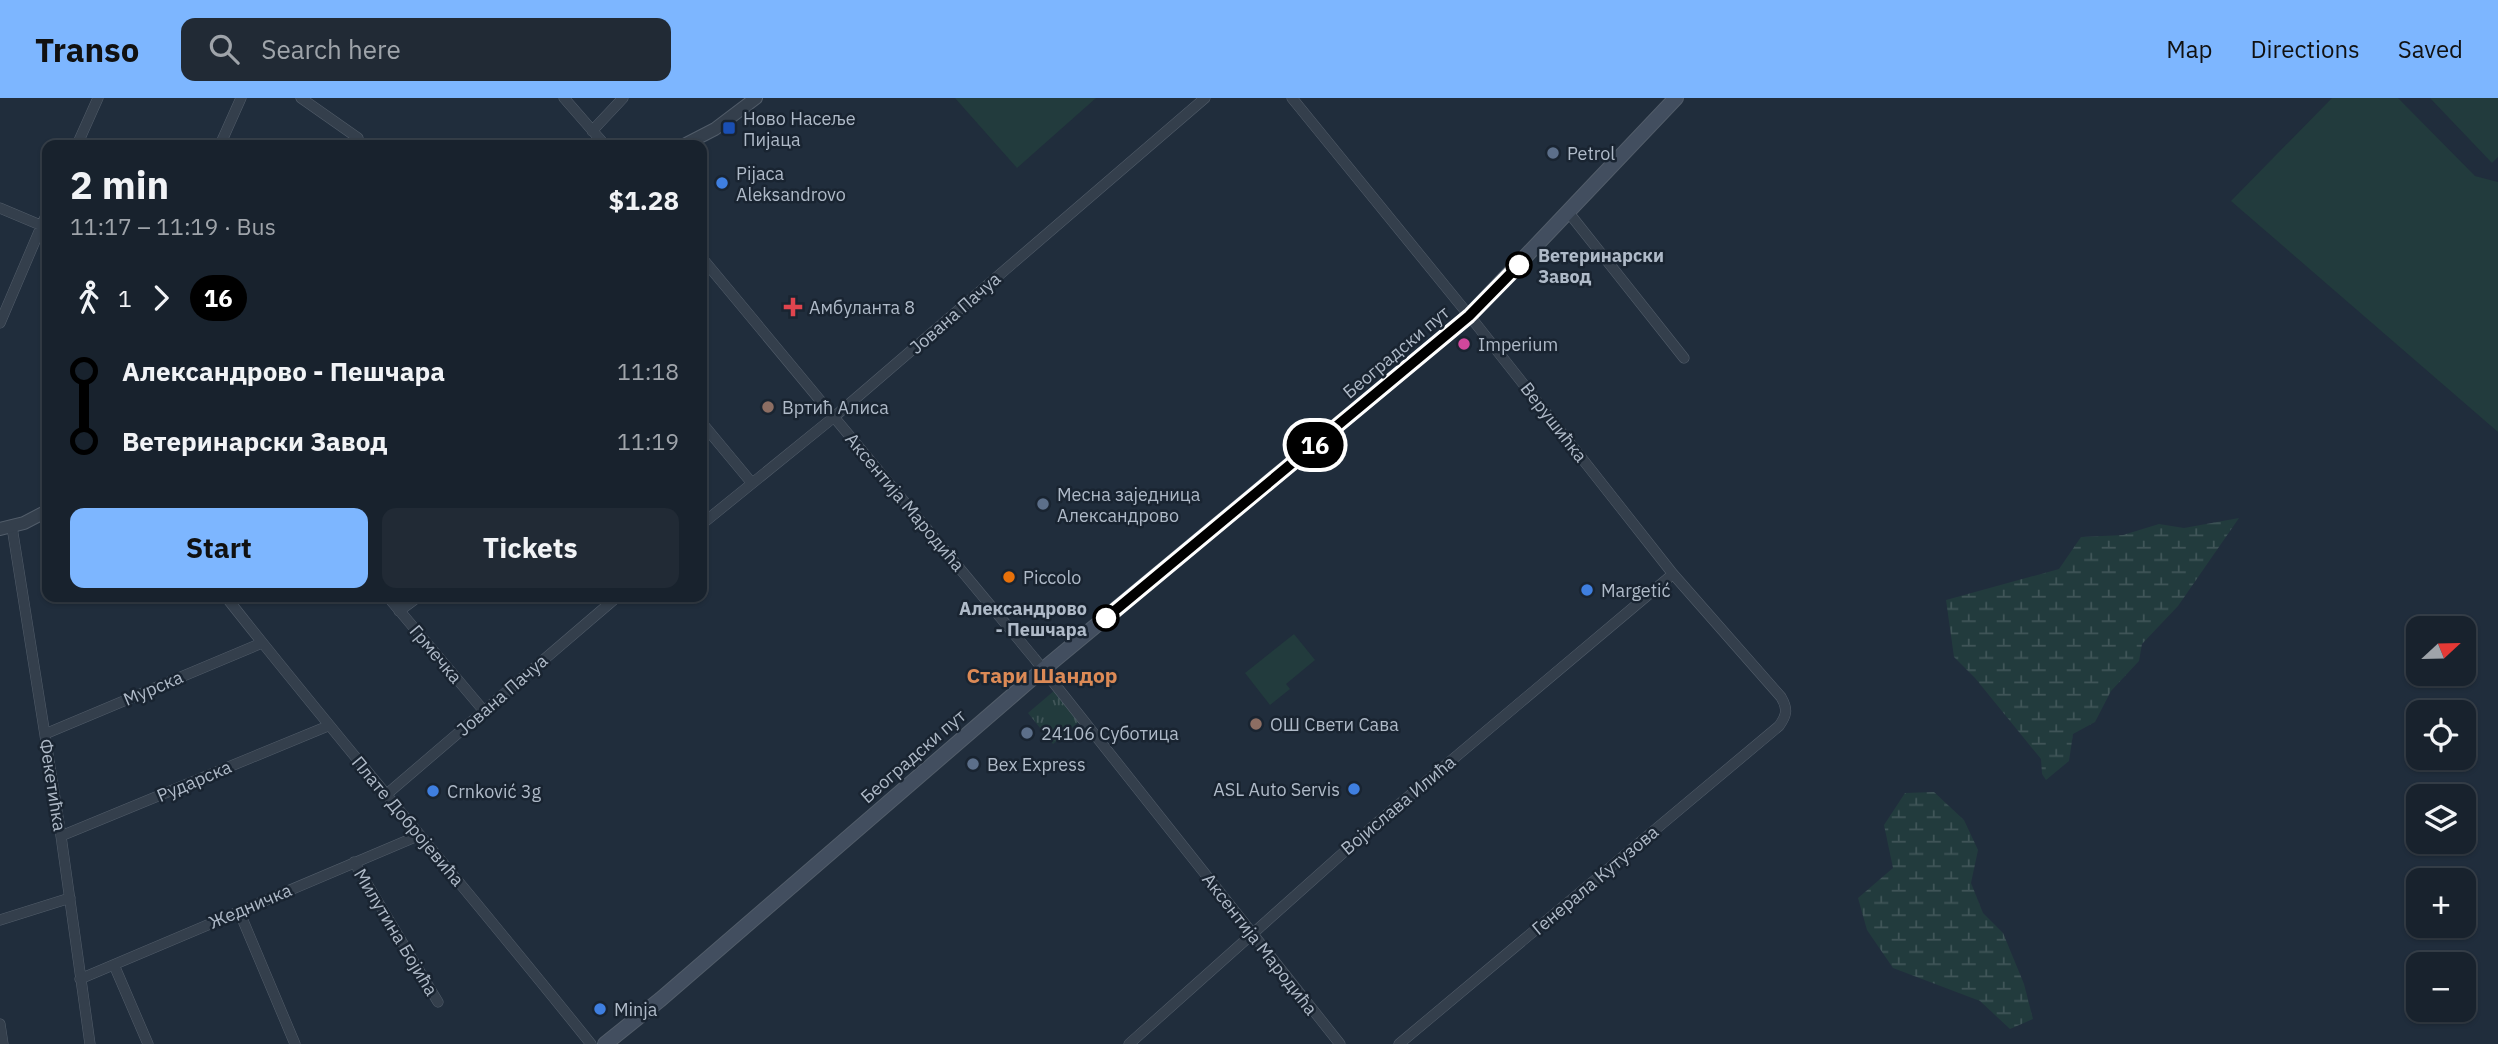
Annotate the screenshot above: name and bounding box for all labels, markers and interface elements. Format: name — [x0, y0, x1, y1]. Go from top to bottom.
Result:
search box — [181, 18, 671, 81]
text: Transo — [35, 28, 139, 71]
icon: search — [205, 30, 243, 68]
text: Search here — [261, 32, 401, 66]
text: Map — [2166, 33, 2212, 65]
text: Directions — [2250, 33, 2360, 65]
text: Saved — [2398, 33, 2463, 65]
place label: Ново Насеље Пијаца — [743, 107, 856, 151]
marker: Ново Насеље Пијаца — [721, 120, 737, 136]
place label: Petrol — [1567, 142, 1615, 165]
marker: Petrol — [1545, 145, 1561, 161]
text: 2 min — [70, 160, 169, 209]
place label: Pijaca Aleksandrovo — [736, 162, 846, 206]
marker: Pijaca Aleksandrovo — [714, 175, 730, 191]
text: $1.28 — [609, 183, 679, 217]
text: 11:17 – 11:19 · Bus — [70, 211, 276, 241]
place label: Ветеринарски Завод — [1538, 244, 1664, 288]
marker: Ветеринарски Завод — [1506, 252, 1532, 278]
street label: Јована Пачуа — [905, 267, 1006, 359]
icon: walk — [70, 279, 108, 317]
icon: forward — [142, 279, 180, 317]
text: 16 — [204, 282, 233, 314]
text: 1 — [118, 283, 132, 313]
place label: Амбуланта 8 — [809, 296, 915, 319]
marker: Амбуланта 8 — [783, 297, 803, 317]
street label: Београдски пут — [1338, 300, 1454, 403]
place label: Imperium — [1478, 333, 1558, 356]
marker: Imperium — [1456, 336, 1472, 352]
text: Александрово - Пешчара — [122, 354, 445, 388]
text: 11:18 — [617, 356, 679, 386]
street label: Верушићка — [1516, 377, 1593, 467]
place label: Вртић Алиса — [782, 396, 889, 419]
marker: Вртић Алиса — [760, 399, 776, 415]
line badge: 16 — [1284, 422, 1346, 468]
text: Ветеринарски Завод — [122, 424, 387, 458]
text: 11:19 — [617, 426, 679, 456]
street label: Аксентија Мародића — [840, 428, 970, 576]
text: 16 — [1301, 429, 1329, 461]
place label: Месна заједница Александрово — [1057, 483, 1201, 527]
marker: Месна заједница Александрово — [1035, 496, 1051, 512]
button: Start — [70, 508, 368, 588]
button: Tickets — [382, 508, 679, 588]
place label: Piccolo — [1023, 566, 1081, 589]
marker: Piccolo — [1001, 569, 1017, 585]
place label: Margetić — [1601, 579, 1671, 602]
marker: Margetić — [1579, 582, 1595, 598]
place label: Александрово - Пешчара — [959, 597, 1087, 641]
marker: Александрово - Пешчара — [1093, 605, 1119, 631]
north arrow — [2406, 616, 2476, 686]
map controls — [2406, 616, 2476, 1022]
street label: Грмечка — [405, 620, 467, 688]
street label: Јована Пачуа — [452, 649, 553, 741]
district label: Стари Шандор — [966, 661, 1118, 689]
street label: Мурска — [120, 665, 187, 711]
button: locate — [2406, 700, 2476, 770]
street label: Београдски пут — [856, 704, 971, 808]
place label: ОШ Свети Сава — [1270, 713, 1399, 736]
marker: ОШ Свети Сава — [1248, 716, 1264, 732]
place label: 24106 Суботица — [1041, 722, 1179, 745]
marker: 24106 Суботица — [1019, 725, 1035, 741]
street label: Фекетићка — [34, 737, 72, 833]
street label: Војислава Илића — [1336, 750, 1460, 860]
street label: Плате Добројевића — [347, 751, 469, 891]
place label: Bex Express — [987, 753, 1086, 776]
street label: Рударска — [153, 755, 235, 807]
marker: Bex Express — [965, 756, 981, 772]
place label: ASL Auto Servis — [1213, 778, 1340, 801]
place label: Crnković 3g — [447, 780, 542, 803]
marker: ASL Auto Servis — [1346, 781, 1362, 797]
marker: Crnković 3g — [425, 783, 441, 799]
button: layers — [2406, 784, 2476, 854]
street label: Генерала Кутузова — [1527, 820, 1663, 940]
street label: Милутина Бојића — [349, 864, 443, 1000]
street label: Аксентија Мародића — [1197, 868, 1323, 1020]
button: + — [2406, 868, 2476, 938]
street label: Жедничка — [205, 878, 295, 934]
button: − — [2406, 952, 2476, 1022]
place label: Minja — [614, 998, 658, 1021]
marker: Minja — [592, 1001, 608, 1017]

